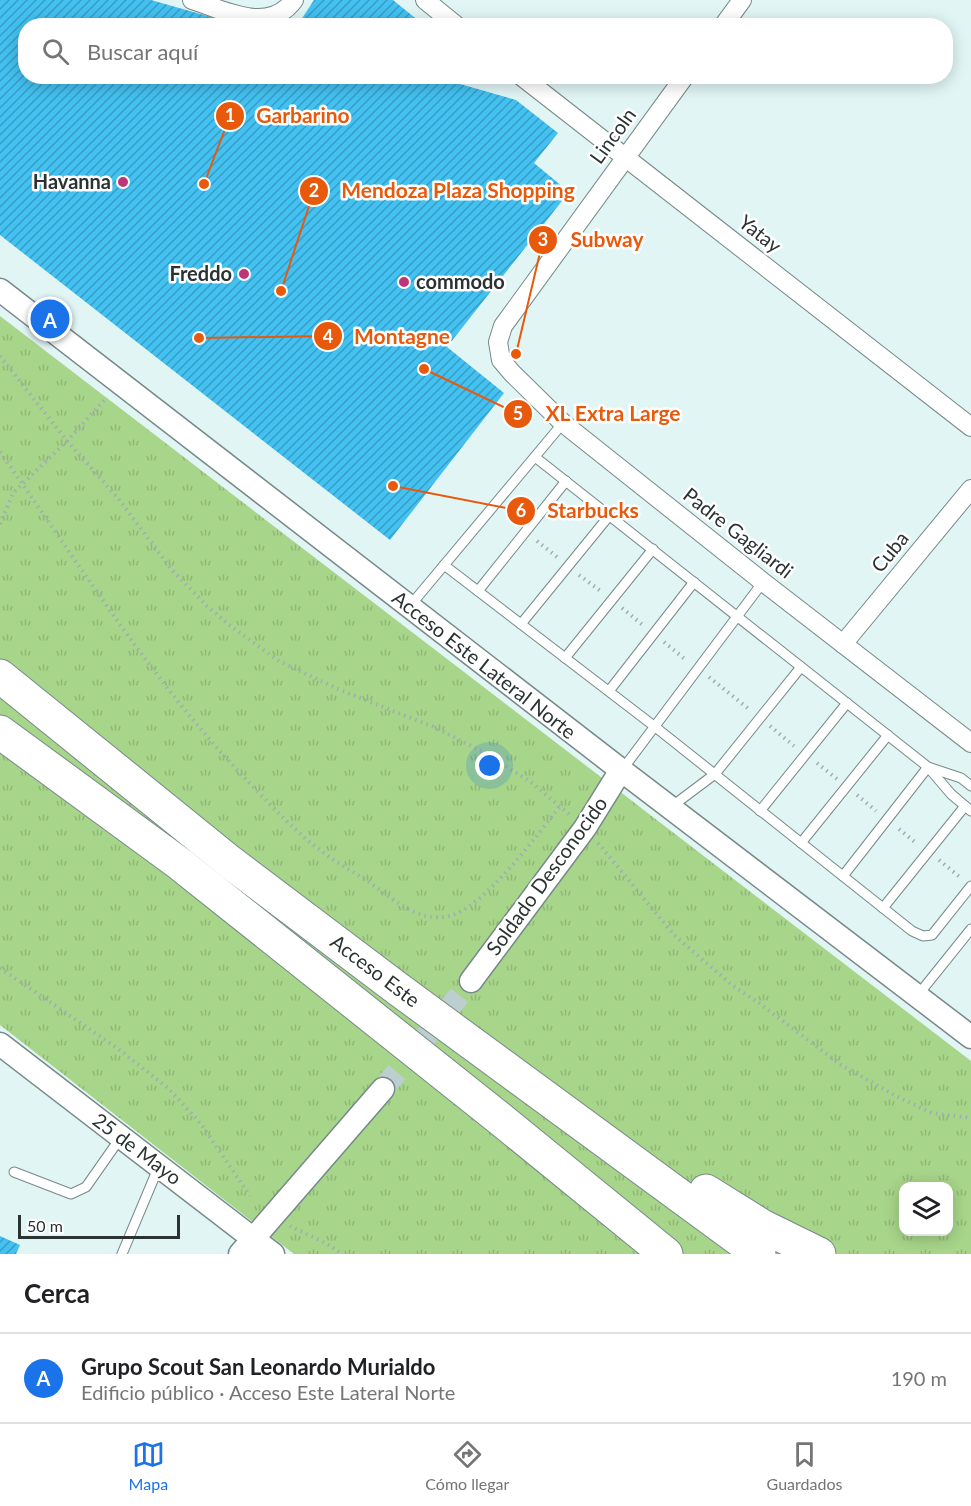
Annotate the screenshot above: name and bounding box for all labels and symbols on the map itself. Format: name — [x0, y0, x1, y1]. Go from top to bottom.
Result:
callout: Garbarino — [215, 96, 362, 135]
text: Garbarino — [256, 102, 350, 127]
street label: Lincoln — [584, 103, 640, 168]
text: 1 — [225, 104, 235, 126]
place label: Havanna — [33, 169, 111, 193]
callout: Mendoza Plaza Shopping — [299, 172, 587, 211]
marker: Havanna — [116, 175, 130, 189]
text: Mendoza Plaza Shopping — [341, 177, 575, 202]
text: 2 — [309, 179, 319, 201]
street label: Yatay — [735, 209, 787, 258]
callout: Subway — [528, 221, 655, 260]
text: Subway — [570, 226, 644, 251]
text: 3 — [538, 228, 548, 250]
place label: Freddo — [169, 261, 232, 285]
marker: Freddo — [237, 267, 251, 281]
place label: commodo — [416, 269, 505, 293]
marker: commodo — [397, 275, 411, 289]
pin: A — [31, 296, 70, 342]
callout: Montagne — [313, 317, 462, 356]
text: Montagne — [354, 323, 450, 348]
text: 4 — [323, 325, 333, 347]
callout: XL Extra Large — [503, 395, 693, 434]
text: XL Extra Large — [545, 400, 681, 425]
text: 5 — [513, 402, 523, 424]
street label: Padre Gagliardi — [679, 482, 798, 582]
callout: Starbucks — [506, 491, 651, 530]
text: Starbucks — [547, 497, 639, 522]
text: 6 — [516, 499, 526, 521]
street label: Cuba — [866, 526, 913, 577]
street label: Acceso Este Lateral Norte — [388, 585, 581, 743]
your location — [475, 751, 504, 780]
street label: Soldado Desconocido — [481, 791, 612, 959]
street label: Acceso Este — [326, 929, 425, 1012]
street label: 25 de Mayo — [89, 1107, 187, 1189]
scale bar — [18, 1212, 180, 1240]

